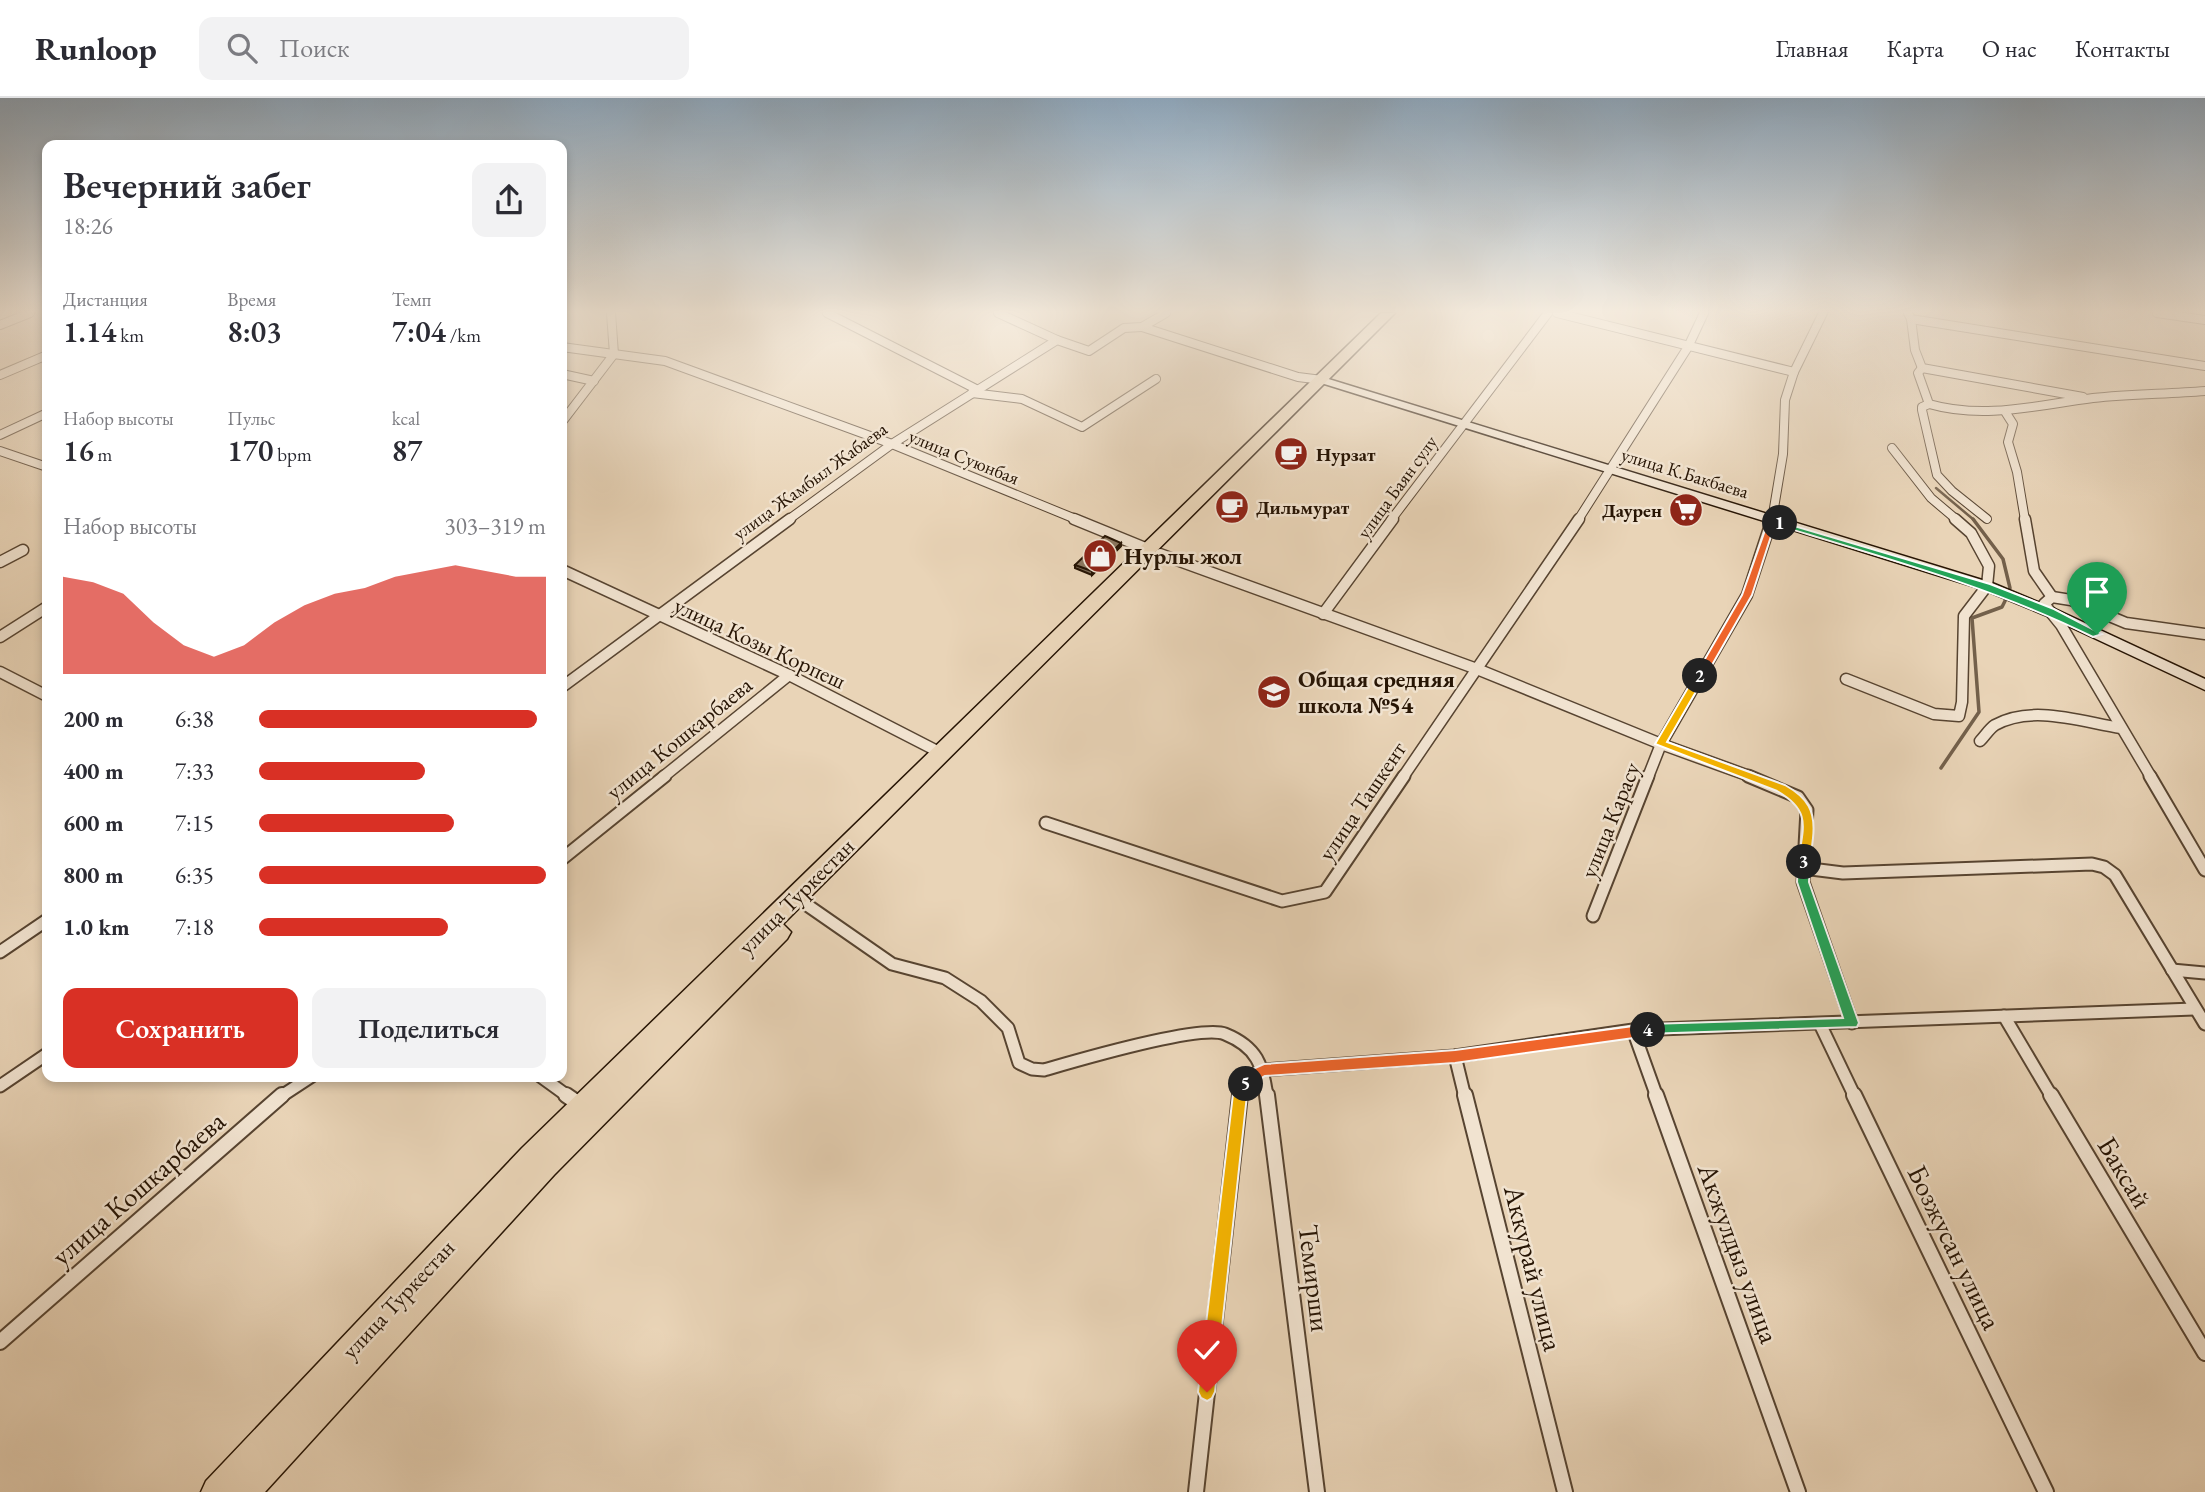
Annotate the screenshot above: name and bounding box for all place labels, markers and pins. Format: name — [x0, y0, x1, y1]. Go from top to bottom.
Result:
cafe icon: Нурзат — [1272, 435, 1310, 473]
place label: Нурзат — [1316, 442, 1376, 467]
cafe icon: Дильмурат — [1213, 488, 1251, 526]
supermarket icon: Даурен — [1667, 491, 1705, 529]
place label: Дильмурат — [1256, 495, 1350, 520]
place label: Даурен — [1602, 498, 1662, 523]
pin: 1 — [1762, 506, 1798, 540]
shop icon: Нурлы жол — [1081, 537, 1119, 575]
place label: Нурлы жол — [1124, 541, 1242, 571]
pin — [2067, 562, 2127, 634]
pin: 2 — [1682, 658, 1718, 694]
place label: Общая средняя школа №54 — [1298, 664, 1455, 720]
school or university icon: Общая средняя школа №54 — [1255, 673, 1293, 711]
pin: 3 — [1786, 844, 1822, 880]
pin: 4 — [1630, 1012, 1666, 1048]
pin: 5 — [1228, 1066, 1264, 1102]
pin — [1177, 1320, 1237, 1392]

